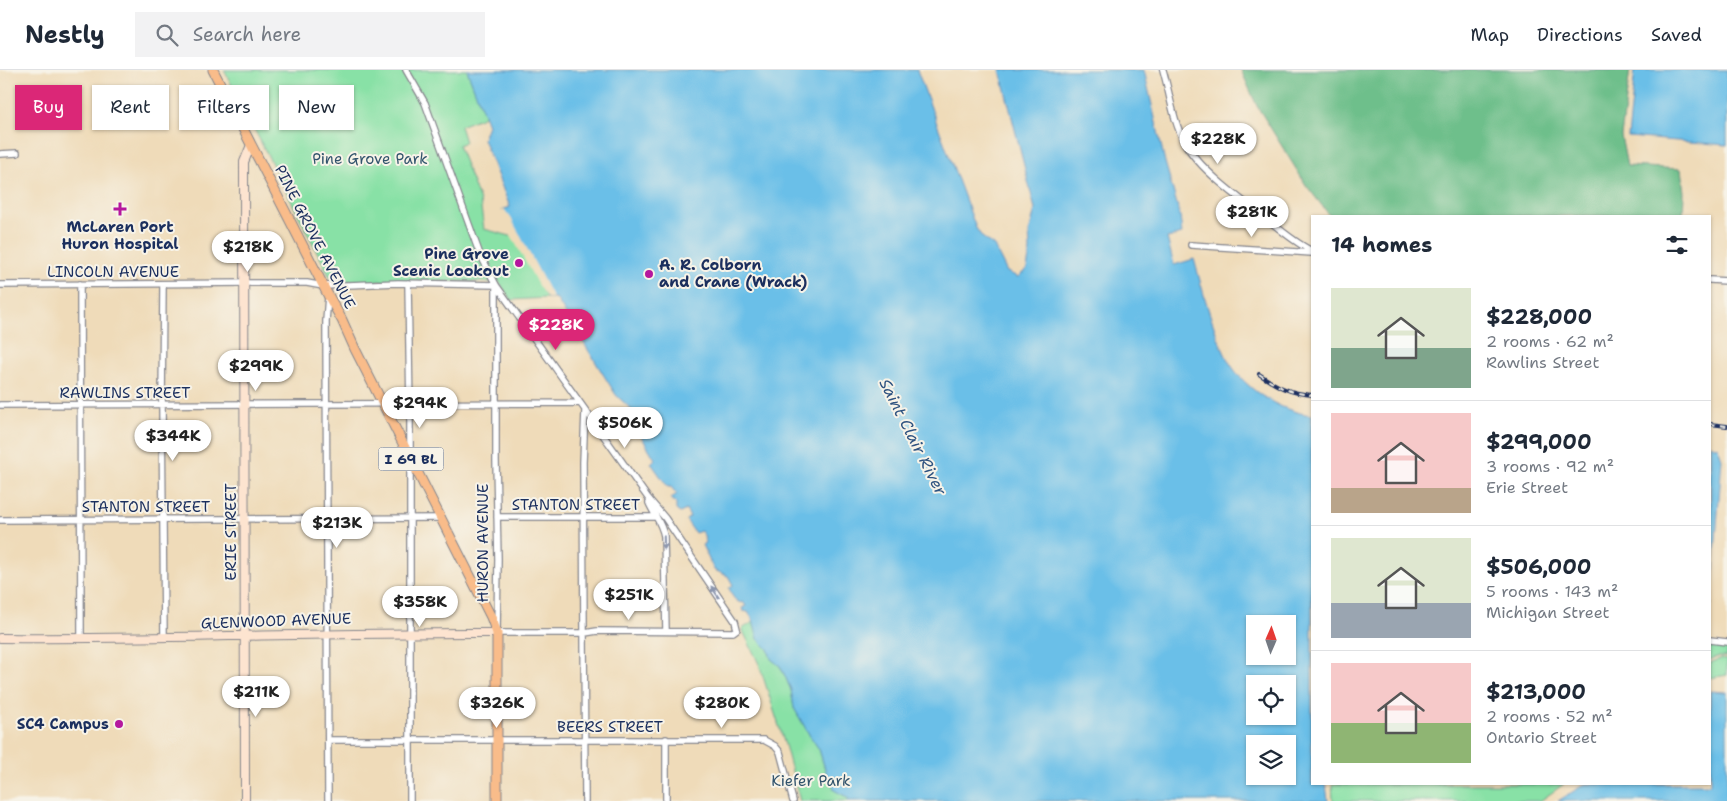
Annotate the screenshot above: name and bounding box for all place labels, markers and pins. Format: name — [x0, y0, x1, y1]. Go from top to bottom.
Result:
pin: $228K — [1183, 122, 1253, 165]
pin: $281K — [1217, 196, 1287, 238]
marker: McLaren Port Huron Hospital — [113, 202, 127, 216]
place label: McLaren Port Huron Hospital — [61, 217, 179, 254]
pin: $218K — [213, 230, 283, 273]
place label: Pine Grove Scenic Lookout — [393, 244, 509, 281]
place label: A. R. Colborn and Crane (Wrack) — [659, 255, 807, 292]
marker: Pine Grove Scenic Lookout — [513, 257, 525, 269]
marker: A. R. Colborn and Crane (Wrack) — [643, 268, 655, 280]
pin: $228K — [521, 308, 591, 351]
pin: $299K — [221, 350, 291, 392]
pin: $294K — [385, 386, 455, 429]
pin: $506K — [590, 406, 660, 449]
pin: $344K — [138, 420, 208, 462]
pin: $213K — [302, 506, 372, 549]
pin: $251K — [594, 578, 664, 621]
pin: $358K — [385, 586, 455, 628]
pin: $211K — [221, 676, 291, 718]
pin: $326K — [462, 686, 532, 729]
pin: $280K — [687, 686, 757, 729]
place label: SC4 Campus — [17, 714, 109, 734]
marker: SC4 Campus — [113, 718, 125, 730]

